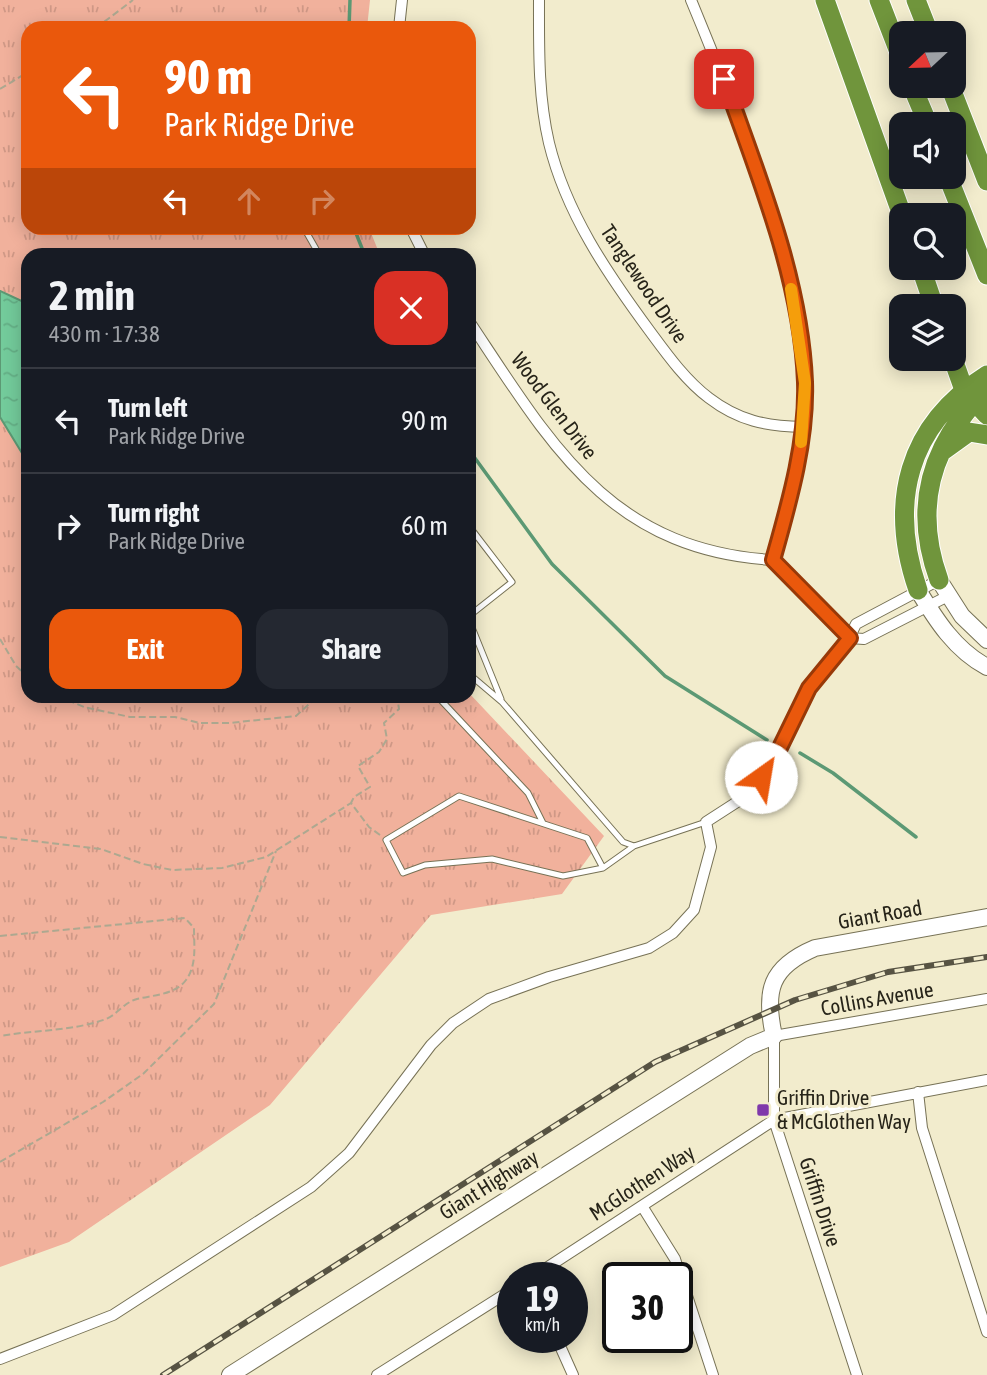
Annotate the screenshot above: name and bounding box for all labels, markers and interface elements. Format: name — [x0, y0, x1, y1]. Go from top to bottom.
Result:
north arrow — [889, 21, 966, 98]
map controls — [889, 21, 966, 371]
text: 90 m — [164, 48, 252, 104]
icon: left — [49, 49, 140, 140]
pin — [694, 49, 754, 109]
icon: arrive — [705, 60, 743, 98]
text: Park Ridge Drive — [164, 106, 355, 143]
button: sound — [889, 112, 966, 189]
icon: left — [157, 182, 195, 220]
icon: ahead — [230, 182, 268, 220]
icon: right — [303, 182, 341, 220]
button: search — [889, 203, 966, 280]
street label: Tanglewood Drive — [597, 220, 693, 347]
text: 2 min — [49, 271, 135, 319]
button: close — [374, 271, 448, 345]
button: layers — [889, 294, 966, 371]
text: 430 m · 17:38 — [49, 321, 160, 347]
street label: Wood Glen Drive — [507, 347, 603, 463]
text: Turn left — [108, 393, 188, 423]
icon: left — [49, 402, 87, 440]
text: 90 m — [401, 406, 448, 436]
text: Park Ridge Drive — [108, 423, 245, 449]
text: Turn right — [108, 498, 199, 528]
icon: right — [49, 507, 87, 545]
text: 60 m — [401, 511, 448, 541]
text: Park Ridge Drive — [108, 528, 245, 554]
button: Exit — [49, 609, 242, 689]
button: Share — [256, 609, 448, 689]
position arrow — [724, 740, 798, 814]
street label: Giant Road — [836, 895, 924, 933]
street label: Collins Avenue — [819, 976, 935, 1020]
place label: Griffin Drive & McGlothen Way — [777, 1085, 911, 1133]
marker: Griffin Drive & McGlothen Way — [755, 1102, 771, 1118]
street label: McGlothen Way — [585, 1139, 699, 1225]
street label: Giant Highway — [435, 1144, 543, 1224]
street label: Griffin Drive — [795, 1154, 847, 1249]
speed limit sign: 30 — [602, 1262, 693, 1353]
text: 19 — [526, 1278, 559, 1318]
text: km/h — [525, 1314, 560, 1335]

